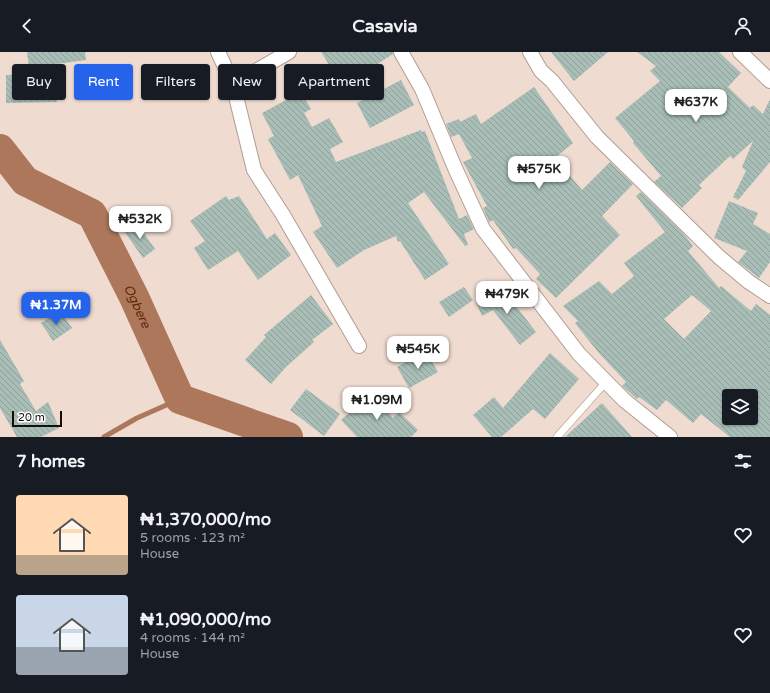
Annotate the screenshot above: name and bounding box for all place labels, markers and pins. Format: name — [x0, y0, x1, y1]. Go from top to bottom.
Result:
pin: ₦637K — [668, 89, 724, 123]
pin: ₦575K — [511, 156, 567, 190]
pin: ₦532K — [112, 206, 168, 240]
pin: ₦479K — [479, 281, 535, 315]
pin: ₦1.37M — [23, 292, 89, 326]
pin: ₦545K — [390, 336, 446, 370]
pin: ₦1.09M — [344, 387, 410, 421]

